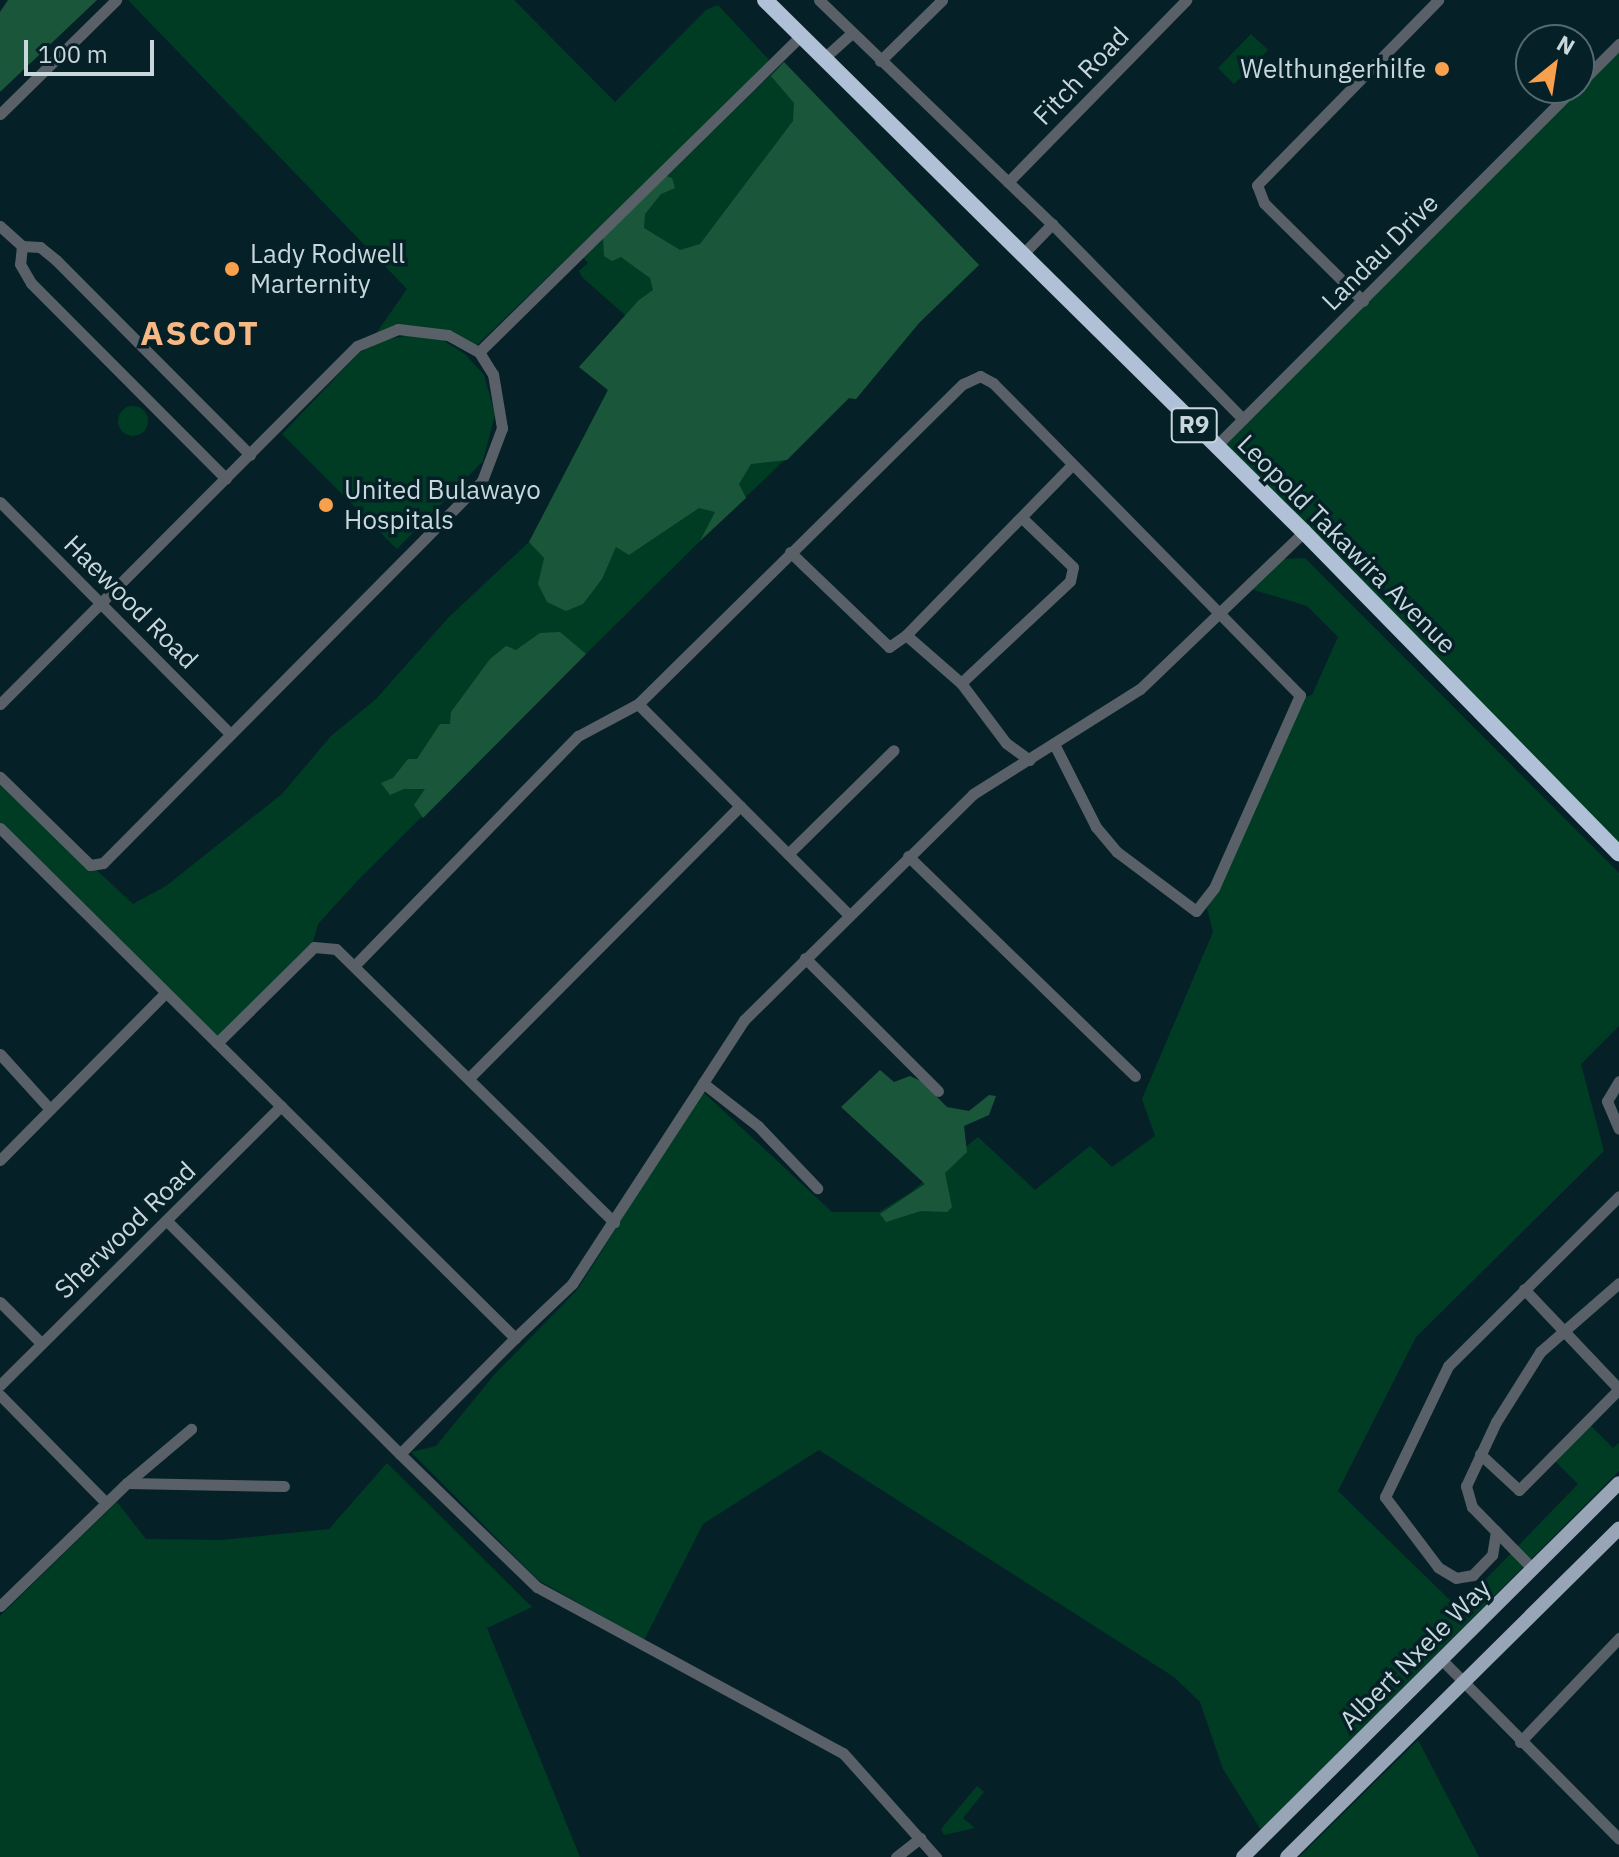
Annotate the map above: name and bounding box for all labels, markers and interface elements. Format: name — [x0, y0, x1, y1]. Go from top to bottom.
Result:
street label: Fitch Road — [1027, 21, 1135, 131]
scale bar — [28, 24, 158, 74]
north arrow — [1515, 24, 1595, 104]
text: N — [1552, 28, 1580, 61]
text: 100 m — [38, 38, 108, 70]
place label: Welthungerhilfe — [1240, 53, 1426, 85]
marker: Welthungerhilfe — [1433, 60, 1451, 78]
street label: Landau Drive — [1315, 187, 1445, 317]
place label: Lady Rodwell Marternity — [250, 238, 405, 300]
marker: Lady Rodwell Marternity — [221, 258, 243, 280]
district label: ASCOT — [140, 313, 260, 353]
road number: R9 — [1170, 405, 1218, 445]
street label: Leopold Takawira Avenue — [1231, 428, 1463, 660]
place label: United Bulawayo Hospitals — [344, 474, 541, 536]
marker: United Bulawayo Hospitals — [315, 494, 337, 516]
street label: Haewood Road — [58, 529, 204, 675]
street label: Sherwood Road — [48, 1155, 202, 1305]
street label: Albert Nxele Way — [1333, 1572, 1497, 1736]

